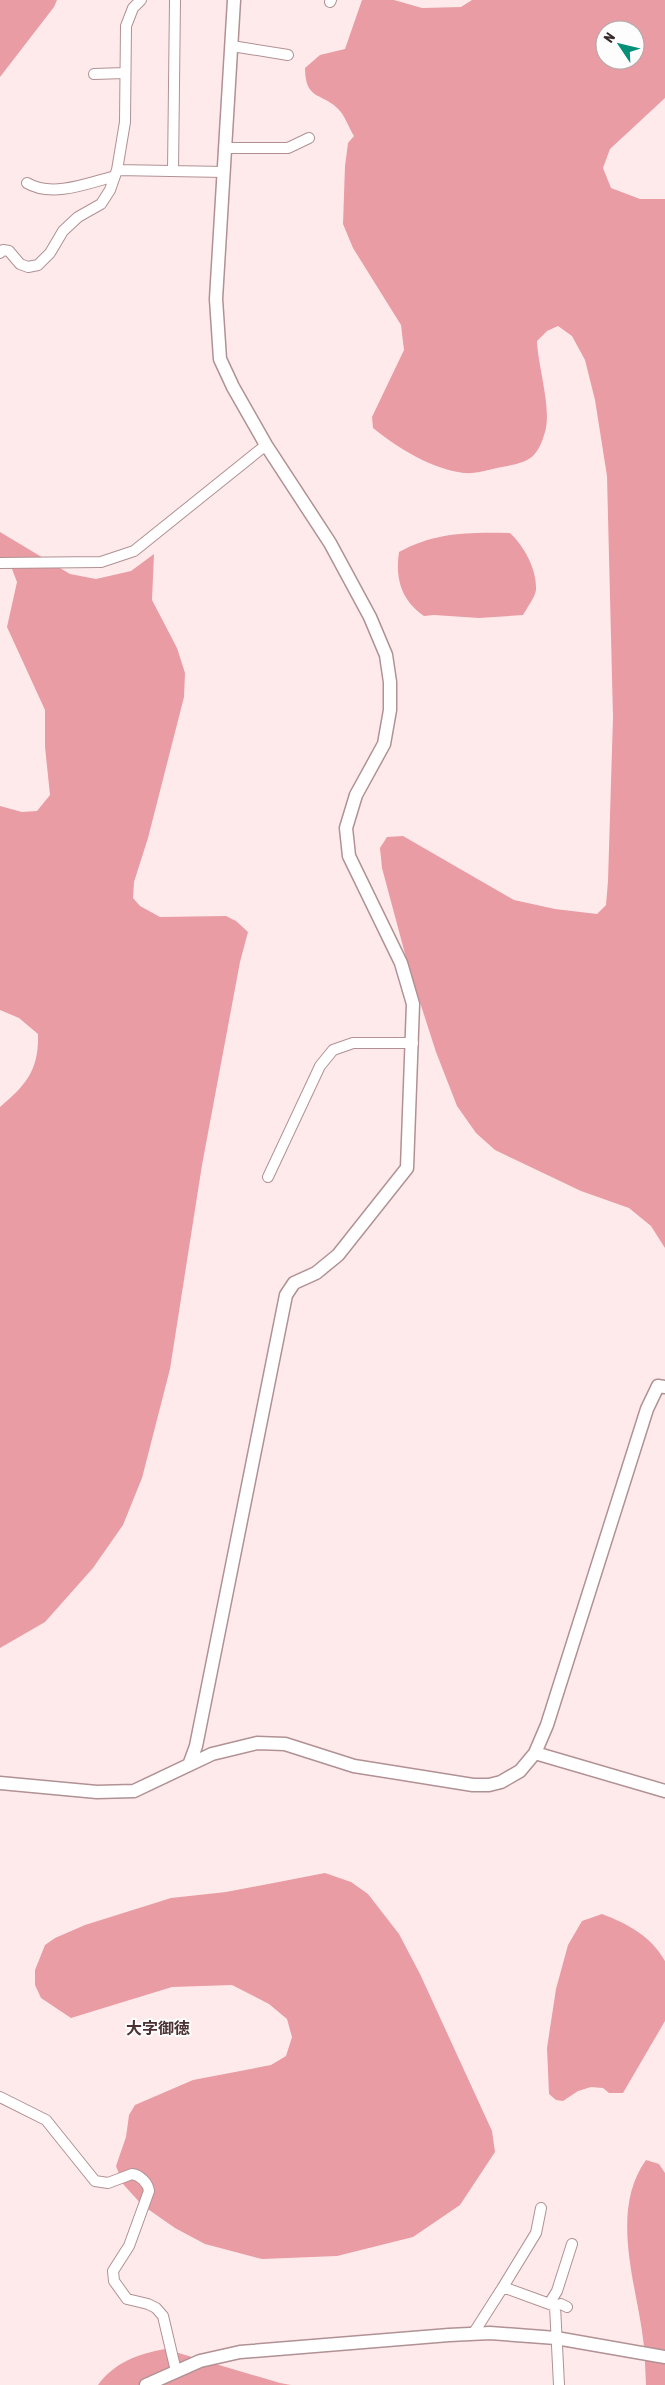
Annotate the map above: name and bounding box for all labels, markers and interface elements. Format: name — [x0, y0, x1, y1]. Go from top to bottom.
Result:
north arrow — [595, 20, 645, 70]
text: N — [600, 30, 618, 46]
district label: 大字御徳 — [126, 2019, 190, 2037]

